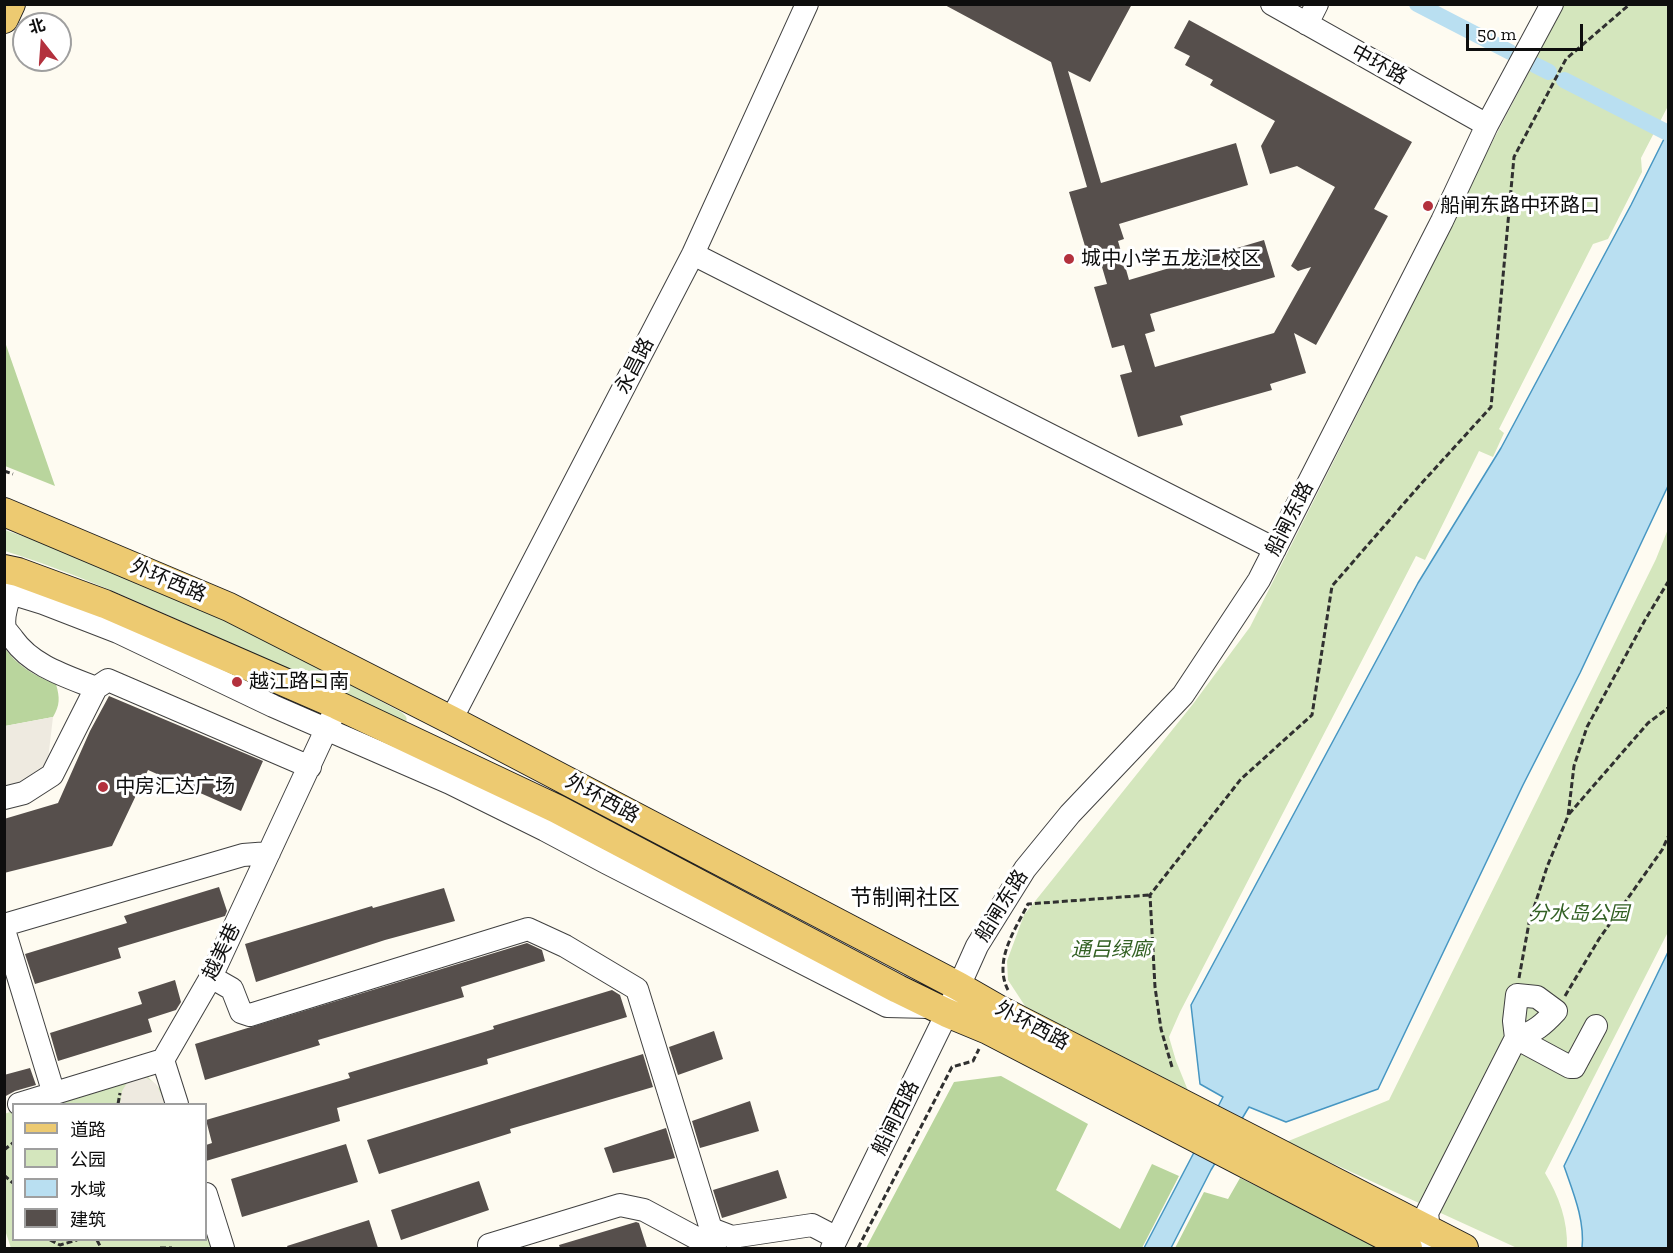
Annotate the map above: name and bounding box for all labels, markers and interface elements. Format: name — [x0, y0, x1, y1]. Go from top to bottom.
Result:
north arrow — [12, 12, 72, 72]
scale bar — [1469, 12, 1586, 50]
text: 北 — [27, 15, 48, 38]
text: 50 m — [1477, 23, 1516, 45]
street label: 中环路 — [1347, 40, 1411, 90]
place label: 船闸东路中环路口 — [1440, 194, 1600, 218]
marker: 船闸东路中环路口 — [1421, 199, 1435, 213]
place label: 城中小学五龙汇校区 — [1081, 247, 1261, 271]
marker: 城中小学五龙汇校区 — [1062, 252, 1076, 266]
street label: 永昌路 — [611, 334, 659, 398]
street label: 船闸东路 — [1261, 478, 1319, 560]
street label: 外环西路 — [126, 554, 210, 608]
place label: 越江路口南 — [249, 670, 349, 694]
marker: 越江路口南 — [230, 675, 244, 689]
street label: 外环西路 — [561, 770, 643, 828]
place label: 中房汇达广场 — [115, 775, 235, 799]
marker: 中房汇达广场 — [96, 780, 110, 794]
street label: 船闸东路 — [971, 866, 1033, 946]
district label: 节制闸社区 — [850, 886, 960, 912]
park label: 分水岛公园 — [1529, 902, 1629, 926]
street label: 越美巷 — [198, 920, 246, 984]
park label: 通吕绿廊 — [1071, 938, 1151, 962]
street label: 外环西路 — [991, 997, 1073, 1055]
street label: 船闸西路 — [868, 1077, 924, 1159]
legend — [12, 1103, 207, 1241]
text: 道路 — [70, 1119, 106, 1141]
text: 公园 — [70, 1149, 106, 1171]
text: 水域 — [70, 1179, 106, 1201]
text: 建筑 — [70, 1209, 106, 1231]

